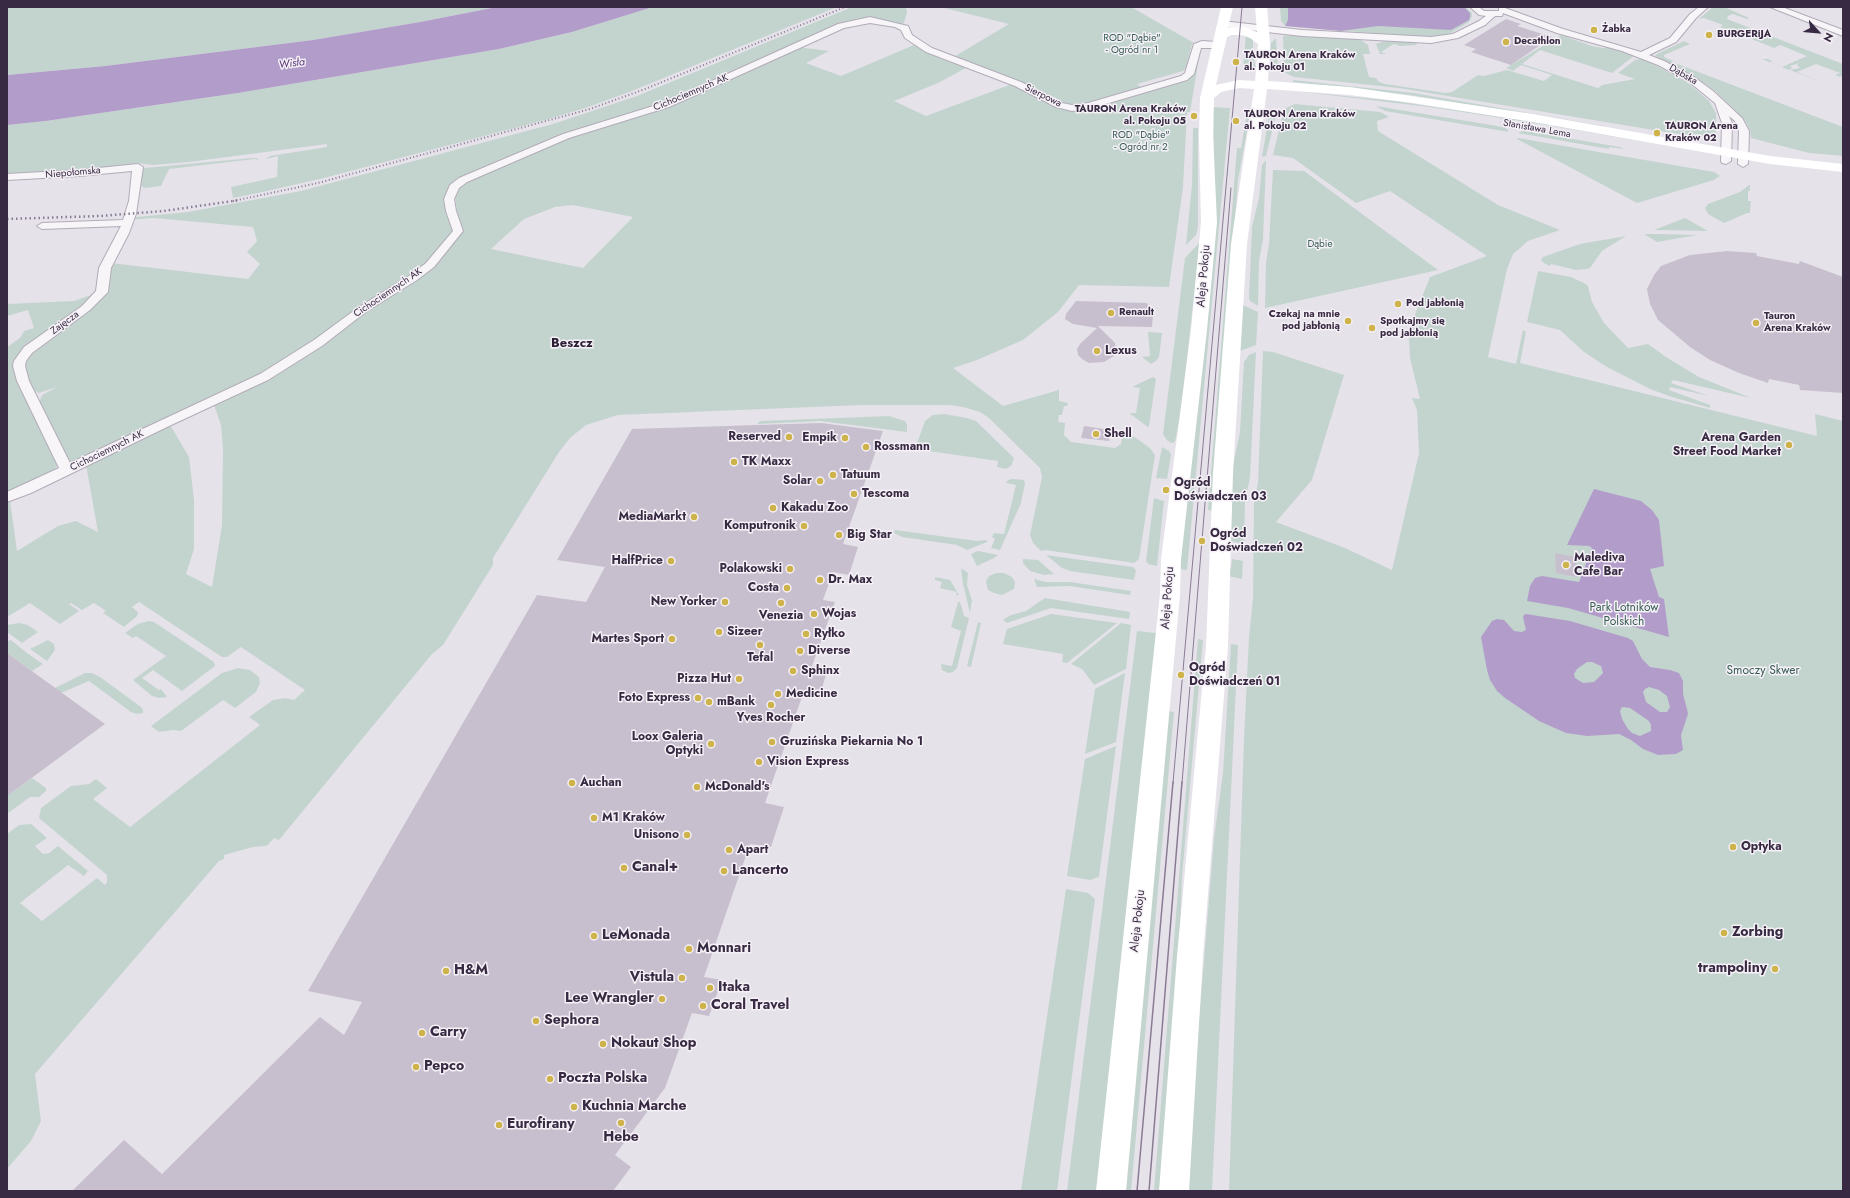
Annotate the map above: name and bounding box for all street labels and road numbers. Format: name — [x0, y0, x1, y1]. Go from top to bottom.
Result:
street label: Dąbska — [1667, 62, 1699, 88]
street label: Cichociemnych AK — [652, 72, 730, 114]
street label: Sierpowa — [1023, 82, 1063, 110]
street label: Stanisława Lema — [1502, 117, 1572, 141]
street label: Niepołomska — [45, 165, 101, 181]
street label: Aleja Pokoju — [1194, 244, 1214, 308]
street label: Cichociemnych AK — [351, 266, 425, 320]
street label: Zajęcza — [48, 309, 82, 337]
street label: Cichociemnych AK — [68, 428, 146, 474]
street label: Aleja Pokoju — [1159, 566, 1177, 630]
street label: Aleja Pokoju — [1128, 889, 1148, 953]

